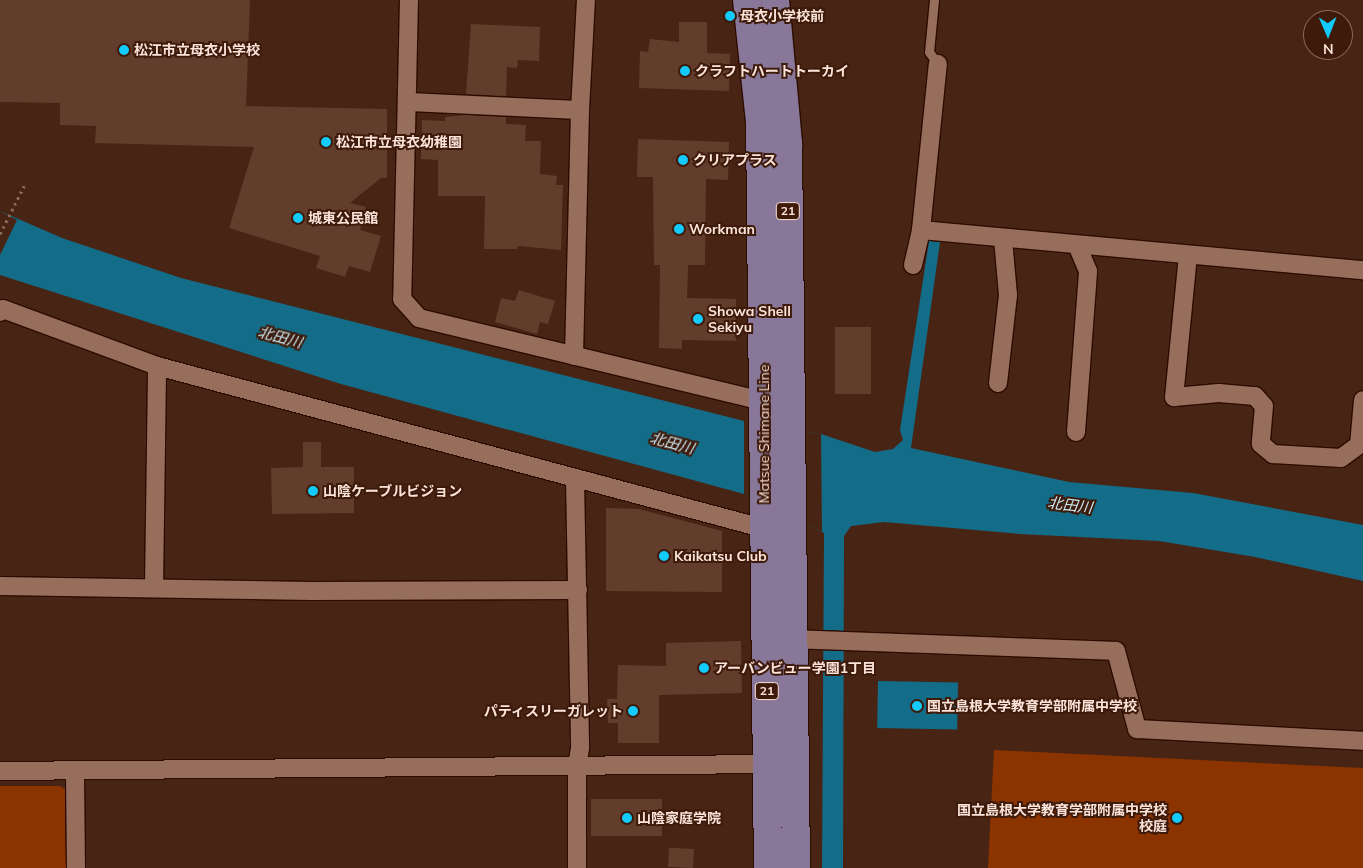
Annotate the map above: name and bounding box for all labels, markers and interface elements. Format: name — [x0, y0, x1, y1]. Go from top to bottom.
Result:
place label: 母衣小学校前 — [740, 8, 824, 24]
marker: 母衣小学校前 — [724, 10, 736, 22]
north arrow — [1303, 10, 1353, 60]
text: N — [1323, 40, 1334, 58]
place label: 松江市立母衣小学校 — [134, 42, 260, 58]
marker: 松江市立母衣小学校 — [118, 44, 130, 56]
place label: クラフトハートトーカイ — [695, 63, 849, 79]
marker: クラフトハートトーカイ — [679, 65, 691, 77]
place label: 松江市立母衣幼稚園 — [336, 134, 462, 150]
marker: 松江市立母衣幼稚園 — [320, 136, 332, 148]
place label: クリアプラス — [693, 152, 777, 168]
marker: クリアプラス — [677, 154, 689, 166]
road number: 21 — [776, 202, 800, 220]
place label: 城東公民館 — [308, 210, 378, 226]
marker: 城東公民館 — [292, 212, 304, 224]
place label: Workman — [689, 221, 755, 237]
marker: Workman — [673, 223, 685, 235]
place label: Showa Shell Sekiyu — [708, 303, 791, 336]
marker: Showa Shell Sekiyu — [692, 313, 704, 325]
water label: 北田川 — [256, 322, 304, 352]
street label: Matsue Shimane Line — [756, 365, 772, 503]
water label: 北田川 — [648, 428, 696, 458]
place label: 山陰ケーブルビジョン — [323, 483, 463, 499]
marker: 山陰ケーブルビジョン — [307, 485, 319, 497]
water label: 北田川 — [1047, 493, 1093, 517]
place label: Kaikatsu Club — [674, 548, 767, 564]
marker: Kaikatsu Club — [658, 550, 670, 562]
place label: アーバンビュー学園1丁目 — [714, 660, 876, 676]
marker: アーバンビュー学園1丁目 — [698, 662, 710, 674]
road number: 21 — [754, 681, 780, 700]
place label: 国立島根大学教育学部附属中学校 — [927, 698, 1137, 714]
marker: 国立島根大学教育学部附属中学校 — [911, 700, 923, 712]
place label: パティスリーガレット — [483, 703, 623, 719]
marker: パティスリーガレット — [627, 705, 639, 717]
place label: 国立島根大学教育学部附属中学校 校庭 — [957, 802, 1167, 834]
place label: 山陰家庭学院 — [637, 810, 721, 826]
marker: 山陰家庭学院 — [621, 812, 633, 824]
marker: 国立島根大学教育学部附属中学校 校庭 — [1171, 812, 1183, 824]

